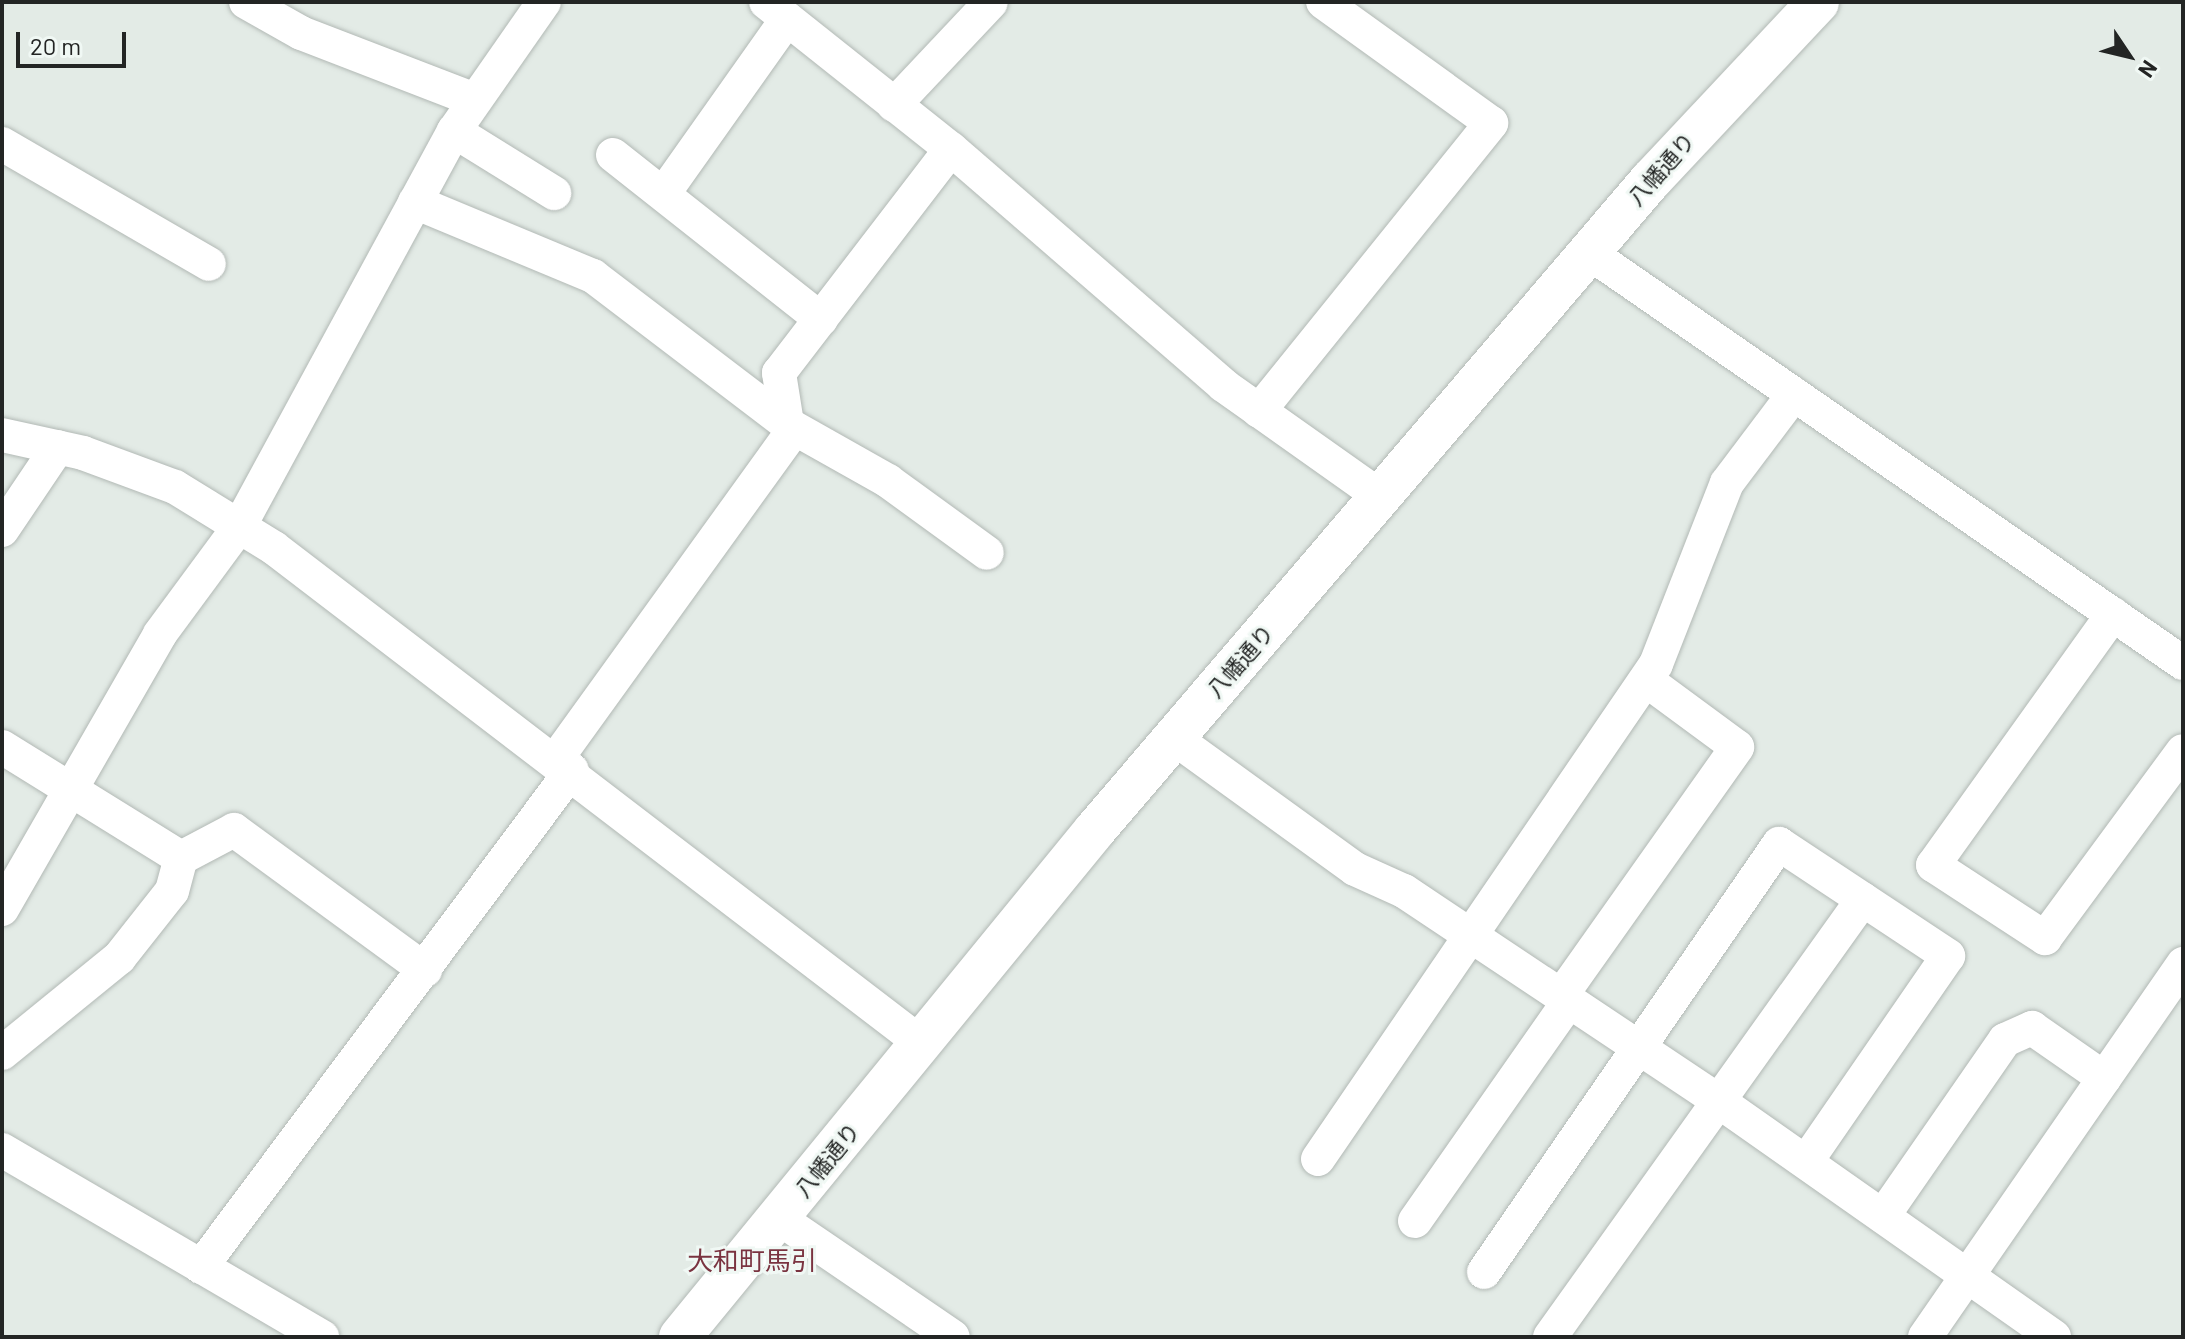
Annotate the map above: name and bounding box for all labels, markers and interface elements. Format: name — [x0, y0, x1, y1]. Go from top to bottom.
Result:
scale bar — [20, 16, 130, 66]
north arrow — [2089, 16, 2169, 96]
text: 20 m — [30, 31, 81, 60]
text: N — [2134, 56, 2164, 83]
street label: 八幡通り — [1622, 127, 1700, 211]
street label: 八幡通り — [1201, 619, 1279, 703]
street label: 八幡通り — [789, 1117, 865, 1203]
district label: 大和町馬引 — [687, 1244, 817, 1276]

